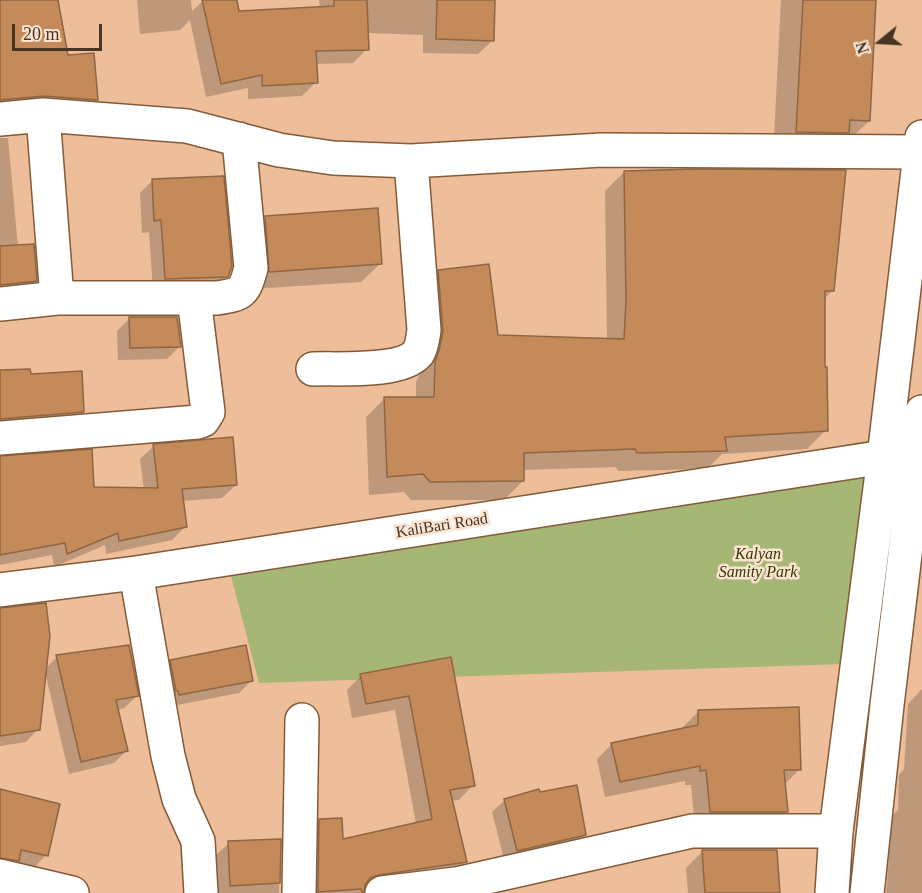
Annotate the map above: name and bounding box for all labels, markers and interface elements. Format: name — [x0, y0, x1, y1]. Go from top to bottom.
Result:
scale bar — [15, 12, 105, 50]
north arrow — [850, 12, 910, 72]
text: 20 m — [23, 24, 60, 44]
text: N — [853, 40, 872, 56]
street label: KaliBari Road — [395, 509, 489, 543]
park label: Kalyan Samity Park — [719, 545, 797, 583]

